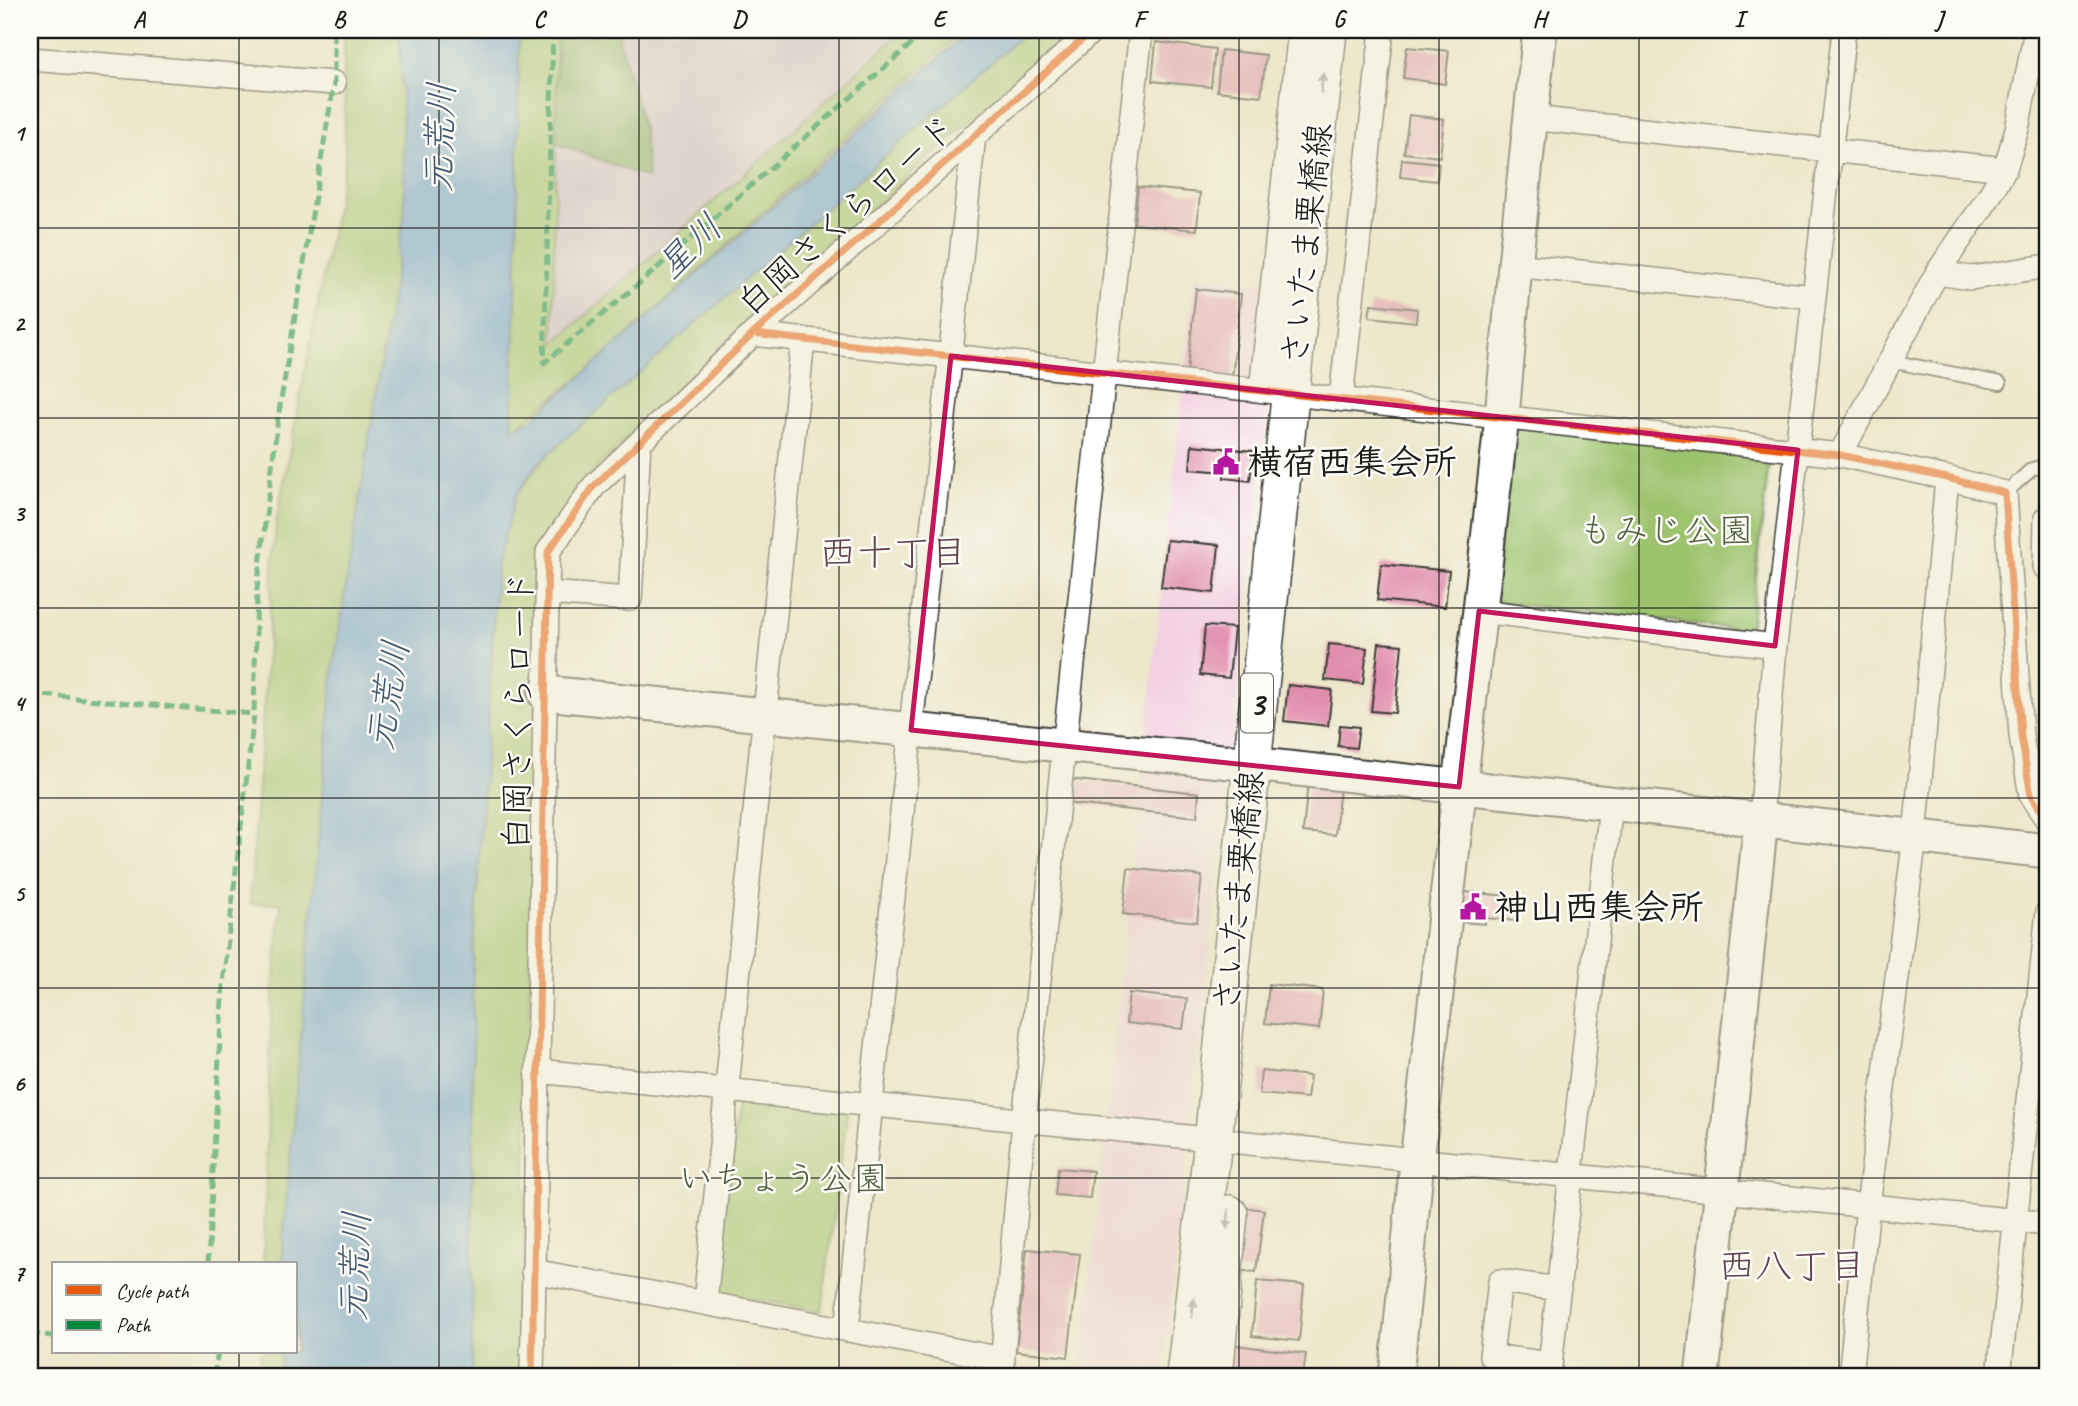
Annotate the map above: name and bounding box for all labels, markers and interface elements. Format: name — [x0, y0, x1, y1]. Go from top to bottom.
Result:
text: A — [133, 5, 147, 34]
text: B — [333, 5, 347, 34]
text: C — [534, 5, 548, 34]
text: D — [732, 5, 748, 34]
text: E — [933, 5, 949, 34]
text: F — [1134, 5, 1150, 34]
text: G — [1333, 5, 1348, 34]
text: H — [1532, 5, 1550, 34]
text: I — [1734, 5, 1749, 34]
text: J — [1933, 5, 1946, 34]
one-way arrow — [1316, 72, 1327, 94]
water label: 元荒川 — [414, 81, 465, 193]
street label: 白岡さくらロード — [727, 105, 965, 326]
text: 1 — [14, 119, 27, 148]
street label: さいたま栗橋線 — [1271, 121, 1342, 368]
water label: 星川 — [646, 204, 732, 289]
text: 2 — [14, 309, 27, 338]
place label: 横宿西集会所 — [1247, 440, 1457, 485]
public building icon: 横宿西集会所 — [1211, 447, 1241, 477]
text: 3 — [14, 499, 27, 528]
park label: もみじ公園 — [1578, 508, 1754, 553]
district label: 西十丁目 — [819, 529, 967, 576]
street label: 白岡さくらロード — [494, 571, 543, 851]
water label: 元荒川 — [356, 637, 419, 754]
road number: 3 — [1241, 674, 1273, 732]
text: 4 — [14, 689, 27, 718]
street label: さいたま栗橋線 — [1203, 768, 1274, 1015]
text: 5 — [14, 879, 26, 908]
place label: 神山西集会所 — [1494, 885, 1704, 930]
public building icon: 神山西集会所 — [1458, 892, 1488, 922]
text: 6 — [14, 1069, 27, 1098]
park label: いちょう公園 — [678, 1156, 888, 1201]
one-way arrow — [1222, 1208, 1233, 1230]
water label: 元荒川 — [329, 1210, 380, 1322]
district label: 西八丁目 — [1718, 1242, 1866, 1289]
text: 7 — [14, 1259, 27, 1288]
legend — [52, 1262, 298, 1354]
text: Cycle path — [116, 1278, 189, 1304]
one-way arrow — [1188, 1297, 1199, 1319]
text: Path — [116, 1312, 152, 1338]

